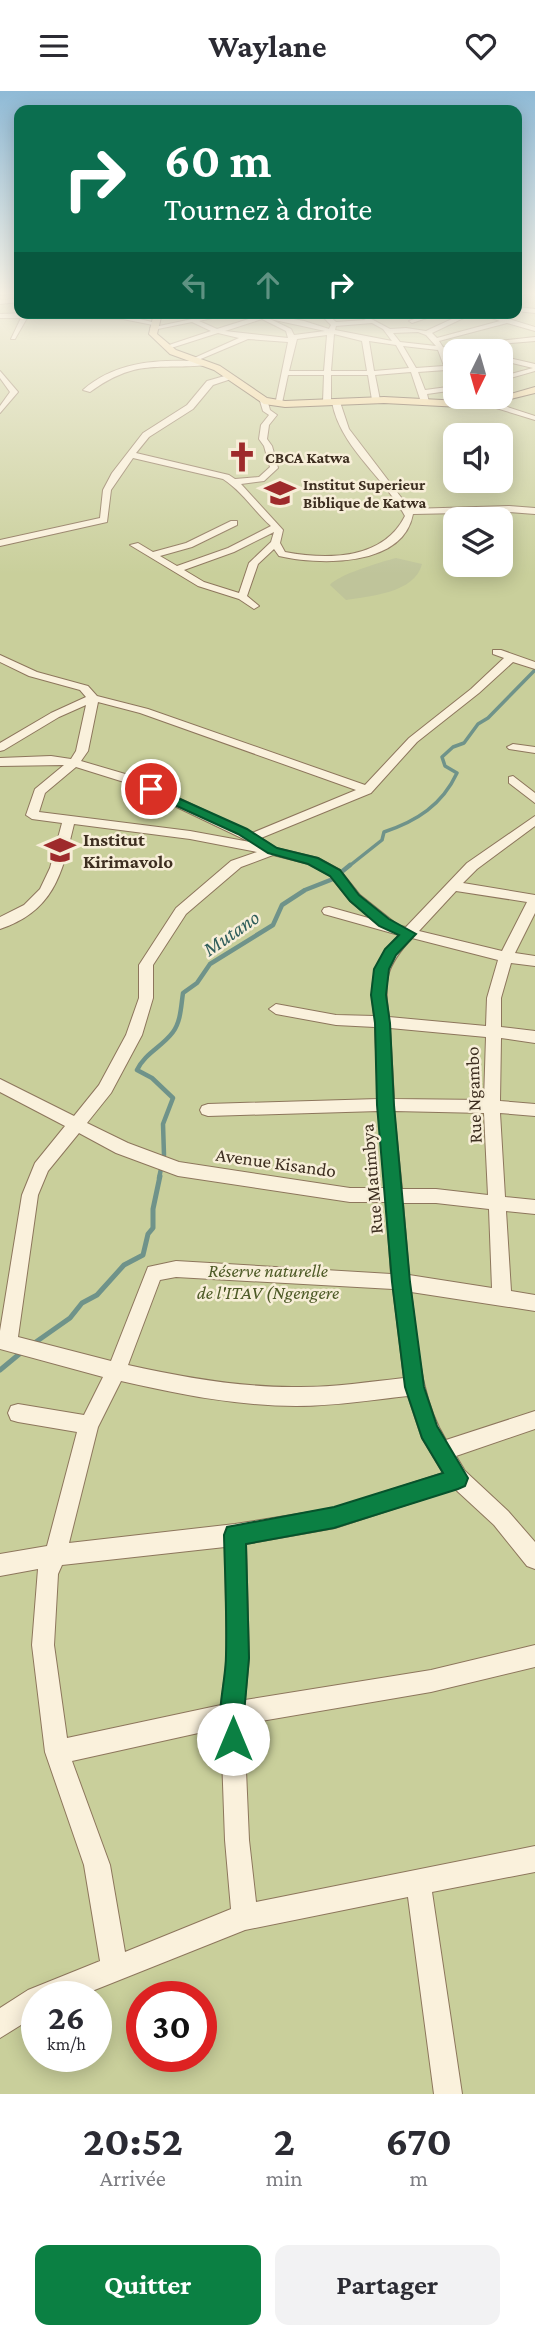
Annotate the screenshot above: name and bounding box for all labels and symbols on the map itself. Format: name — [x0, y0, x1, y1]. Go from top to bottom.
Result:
north arrow — [443, 339, 513, 409]
church icon: CBCA Katwa — [225, 440, 259, 474]
place label: CBCA Katwa — [265, 449, 350, 466]
school or university icon: Institut Superieur Biblique de Katwa — [263, 476, 297, 510]
place label: Institut Superieur Biblique de Katwa — [303, 476, 426, 511]
pin — [121, 759, 181, 819]
place label: Institut Kirimavolo — [83, 829, 173, 872]
school or university icon: Institut Kirimavolo — [43, 833, 77, 867]
water label: Mutano — [197, 905, 264, 962]
street label: Rue Ngambo — [461, 1046, 486, 1144]
street label: Rue Matimbya — [356, 1123, 387, 1235]
street label: Avenue Kisando — [214, 1144, 337, 1181]
park label: Réserve naturelle de l'ITAV (Ngengere — [197, 1260, 339, 1304]
position arrow — [196, 1702, 270, 1776]
speed limit sign: 30 — [126, 1981, 217, 2072]

